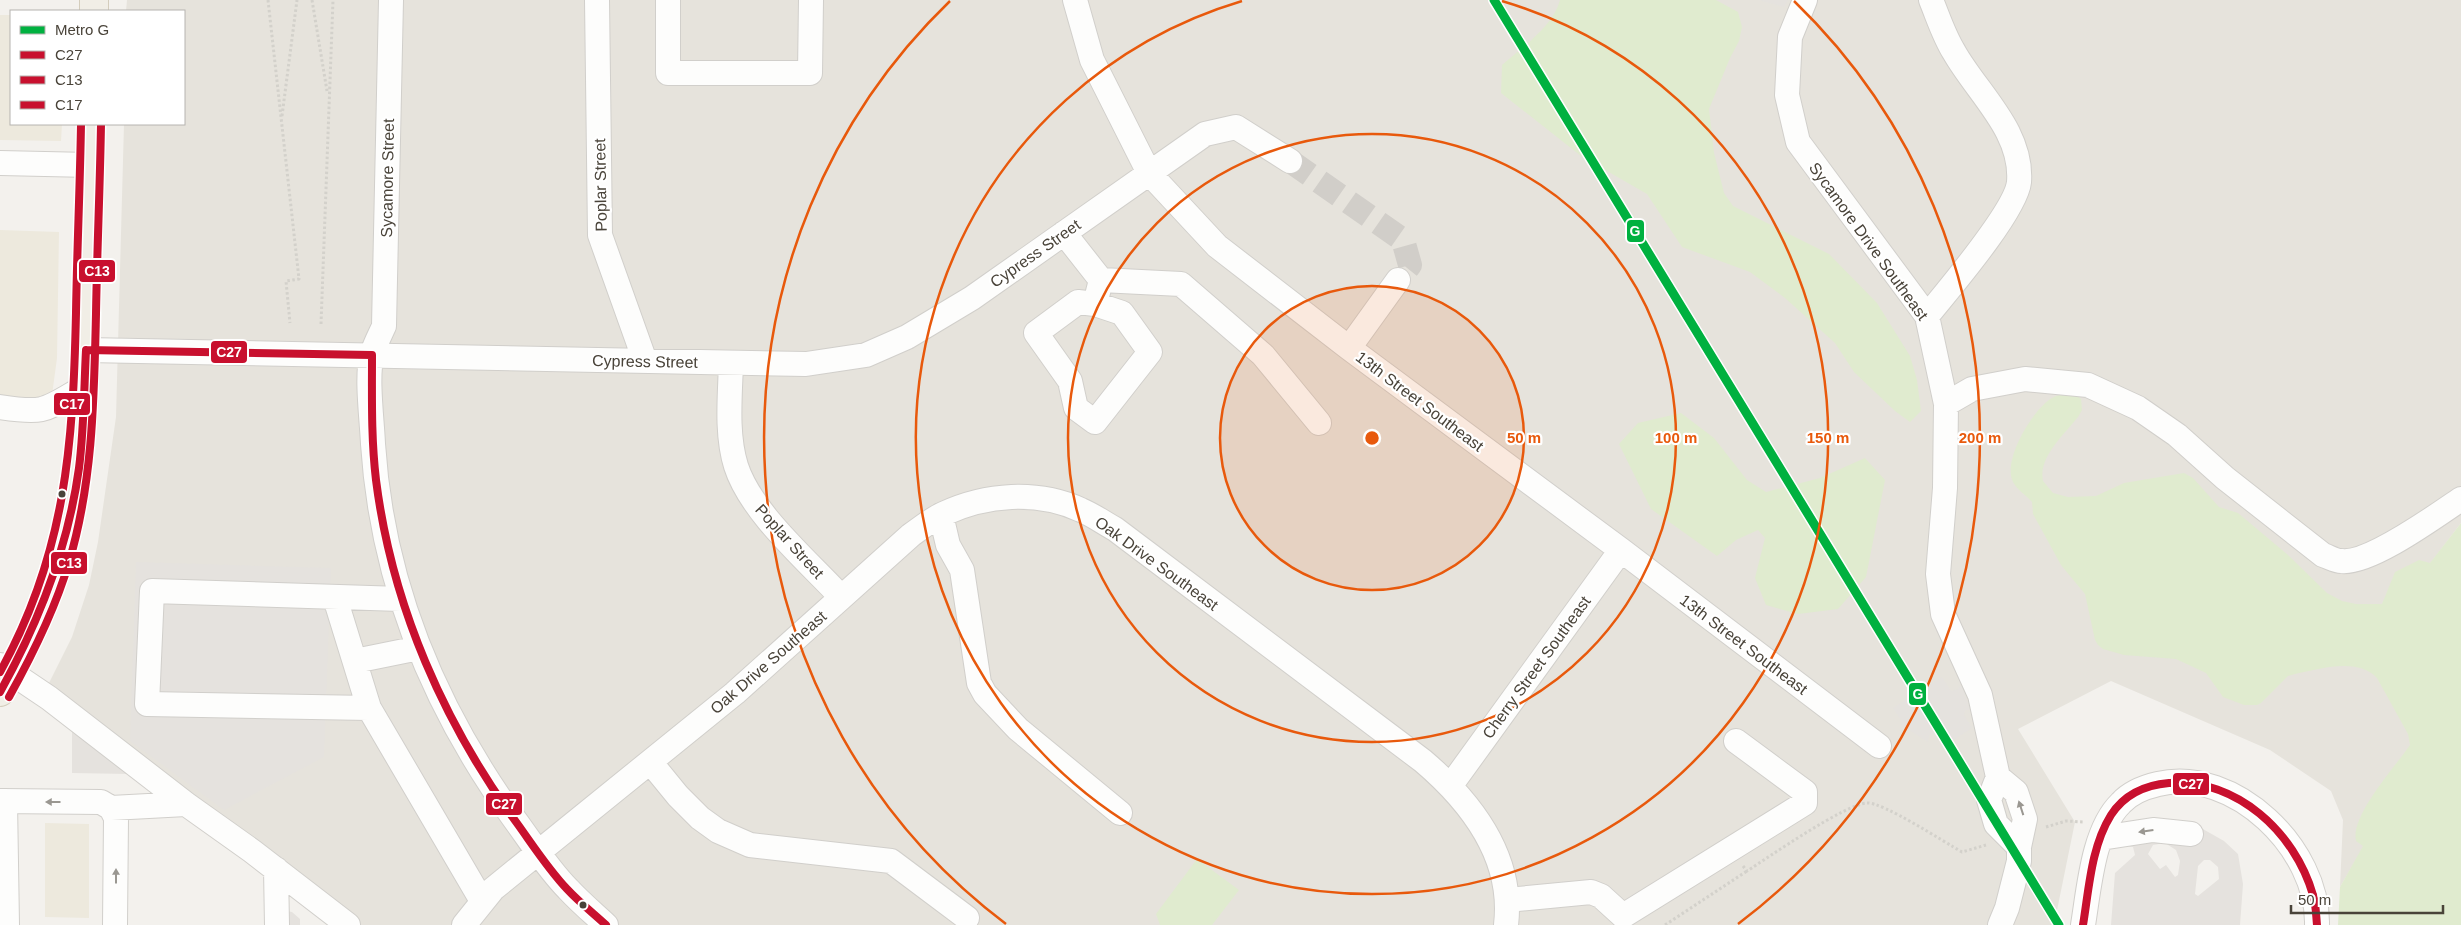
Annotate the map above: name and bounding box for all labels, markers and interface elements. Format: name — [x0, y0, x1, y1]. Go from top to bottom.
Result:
legend — [10, 10, 185, 125]
text: Metro G — [55, 21, 109, 38]
text: C27 — [55, 46, 83, 63]
text: C13 — [55, 71, 83, 88]
text: C17 — [55, 96, 83, 113]
street label: Sycamore Street — [378, 118, 397, 238]
street label: Poplar Street — [591, 138, 610, 232]
street label: Sycamore Drive Southeast — [1806, 159, 1932, 324]
street label: Cypress Street — [987, 216, 1084, 291]
line badge: G — [1626, 219, 1645, 243]
text: G — [1630, 223, 1641, 239]
line badge: C13 — [78, 259, 116, 283]
text: C13 — [84, 263, 110, 279]
line badge: C27 — [210, 340, 248, 364]
text: C27 — [216, 344, 242, 360]
street label: 13th Street Southeast — [1353, 348, 1487, 455]
street label: Cypress Street — [592, 352, 699, 371]
line badge: C17 — [53, 392, 91, 416]
text: C17 — [59, 396, 85, 412]
centre of rings — [1363, 429, 1381, 447]
text: 50 m — [1507, 429, 1541, 446]
text: 100 m — [1655, 429, 1697, 446]
text: 150 m — [1807, 429, 1849, 446]
text: 200 m — [1959, 429, 2001, 446]
unlabelled marker — [57, 489, 67, 499]
street label: Poplar Street — [752, 501, 828, 582]
street label: Oak Drive Southeast — [1092, 513, 1222, 614]
line badge: C13 — [50, 551, 88, 575]
text: C13 — [56, 555, 82, 571]
street label: 13th Street Southeast — [1677, 591, 1811, 698]
street label: Cherry Street Southeast — [1479, 592, 1594, 742]
street label: Oak Drive Southeast — [707, 607, 830, 717]
line badge: G — [1908, 682, 1927, 706]
text: G — [1913, 686, 1924, 702]
line badge: C27 — [2172, 772, 2210, 796]
text: C27 — [2178, 776, 2204, 792]
line badge: C27 — [485, 792, 523, 816]
text: C27 — [491, 796, 517, 812]
one-way arrow — [44, 798, 60, 806]
one-way arrow — [2017, 800, 2025, 815]
one-way arrow — [2138, 827, 2154, 835]
one-way arrow — [112, 868, 120, 884]
scale bar — [2291, 882, 2444, 914]
text: 50 m — [2298, 891, 2331, 908]
unlabelled marker — [578, 900, 588, 910]

